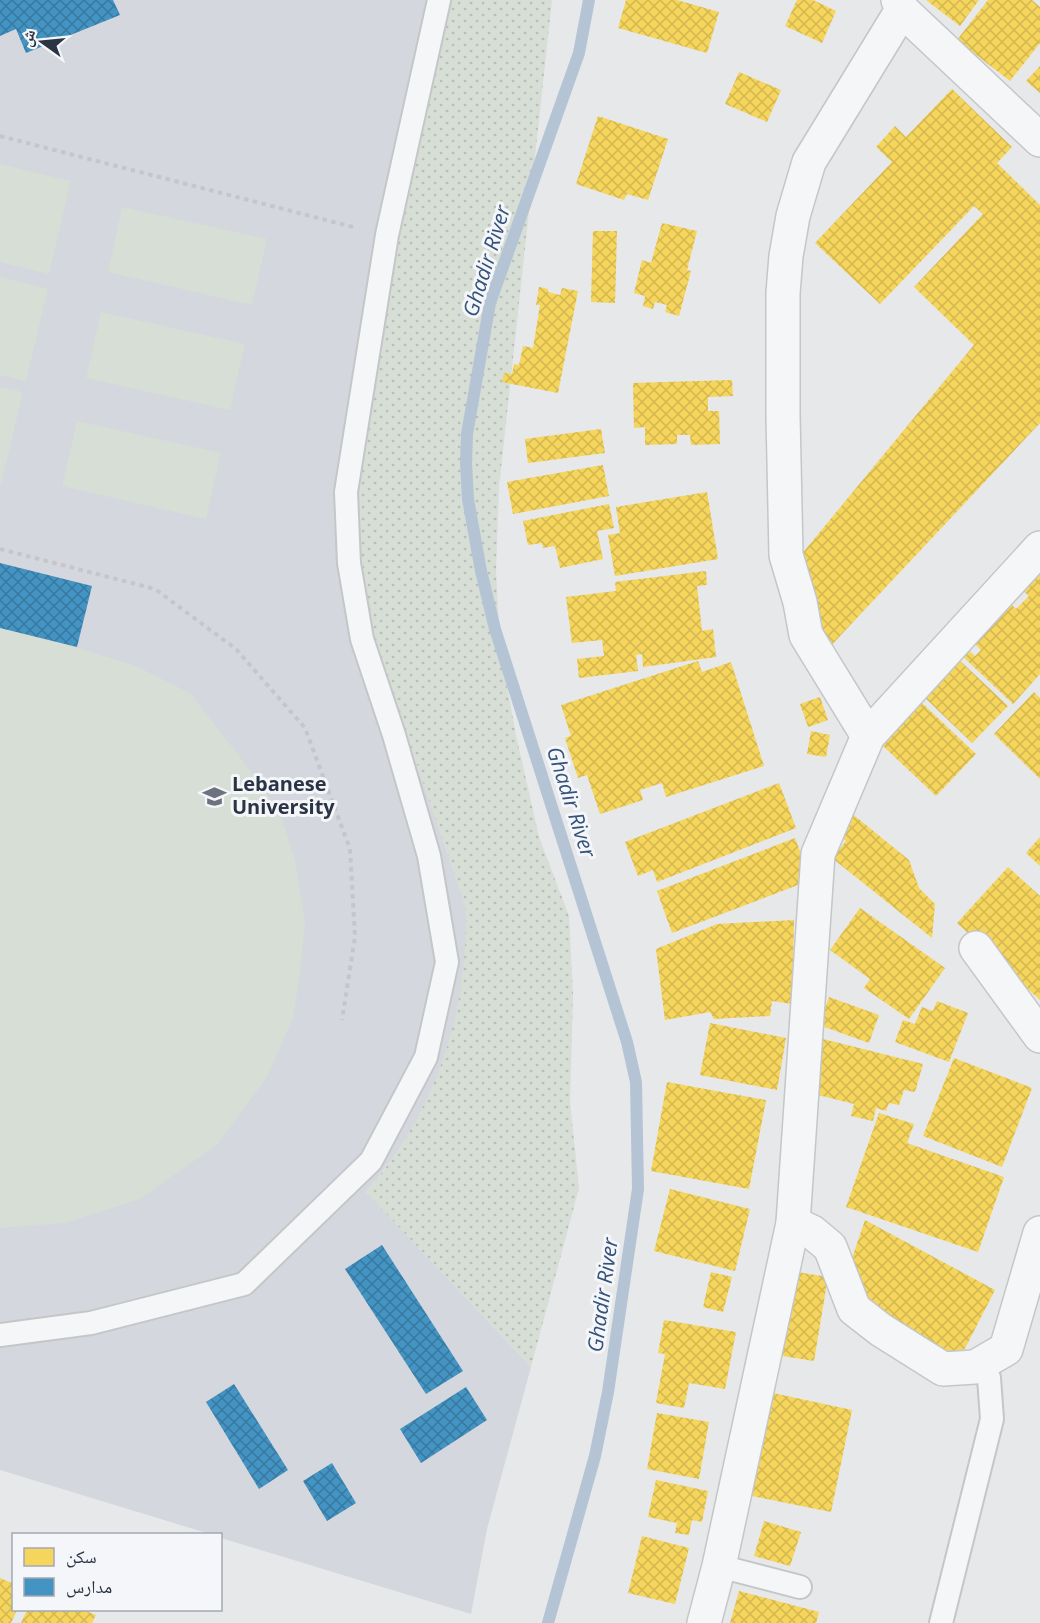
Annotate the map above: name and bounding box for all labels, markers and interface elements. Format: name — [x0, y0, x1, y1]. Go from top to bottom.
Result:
north arrow — [12, 12, 72, 72]
text: ش — [15, 27, 40, 49]
water label: Ghadir River — [456, 201, 516, 320]
water label: Ghadir River — [541, 743, 603, 861]
place label: Lebanese University — [232, 770, 335, 820]
school or university icon: Lebanese University — [201, 783, 227, 809]
water label: Ghadir River — [580, 1235, 624, 1354]
legend — [12, 1533, 222, 1611]
text: سكن — [66, 1544, 97, 1568]
text: مدارس — [66, 1574, 112, 1598]

